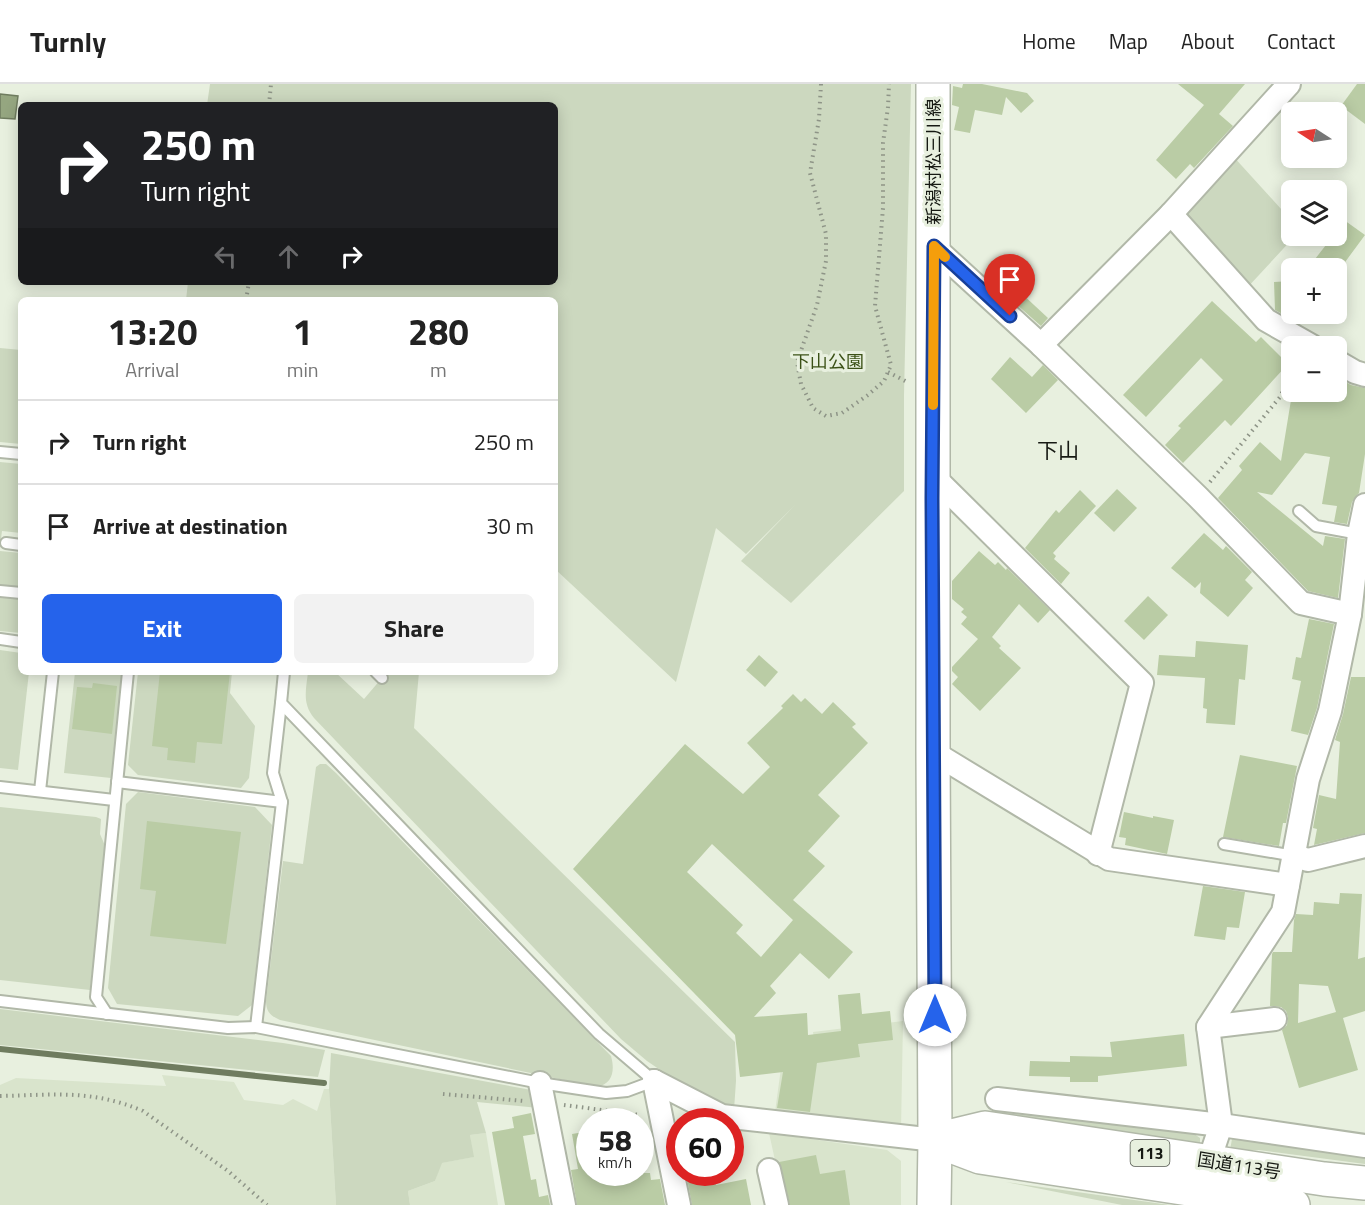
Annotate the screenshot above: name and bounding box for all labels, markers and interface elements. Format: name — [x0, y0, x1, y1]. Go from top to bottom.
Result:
text: Turnly — [30, 20, 106, 63]
text: Home — [1022, 25, 1076, 57]
text: Map — [1109, 25, 1148, 57]
text: About — [1181, 25, 1234, 57]
text: Contact — [1267, 25, 1335, 57]
street label: 新潟村松三川線 — [920, 99, 947, 225]
north arrow — [1281, 102, 1347, 168]
map controls — [1281, 102, 1347, 402]
text: 250 m — [141, 112, 256, 176]
icon: right — [42, 126, 120, 204]
text: Turn right — [141, 170, 250, 211]
button: layers — [1281, 180, 1347, 246]
icon: left — [209, 240, 242, 273]
icon: ahead — [272, 240, 305, 273]
icon: right — [335, 240, 368, 273]
pin — [984, 254, 1035, 316]
button: + — [1281, 258, 1347, 324]
icon: arrive — [993, 263, 1026, 296]
text: 13:20 — [107, 304, 197, 359]
text: 1 — [293, 304, 313, 359]
text: 280 — [408, 304, 469, 359]
button: − — [1281, 336, 1347, 402]
park label: 下山公園 — [792, 348, 864, 375]
text: Arrival — [125, 354, 180, 385]
text: min — [287, 354, 319, 385]
text: m — [430, 354, 447, 385]
text: Turn right — [93, 425, 187, 459]
text: 250 m — [474, 425, 534, 459]
icon: right — [42, 426, 75, 459]
district label: 下山 — [1037, 434, 1079, 466]
text: Arrive at destination — [93, 509, 288, 543]
text: 30 m — [486, 509, 534, 543]
icon: arrive — [42, 510, 75, 543]
button: Exit — [42, 594, 282, 663]
button: Share — [294, 594, 534, 663]
position arrow — [903, 983, 967, 1047]
speed limit sign: 60 — [666, 1108, 744, 1186]
text: 58 — [598, 1117, 632, 1163]
road number: 113 — [1130, 1140, 1170, 1166]
street label: 国道113号 — [1195, 1146, 1283, 1185]
text: km/h — [598, 1151, 632, 1174]

